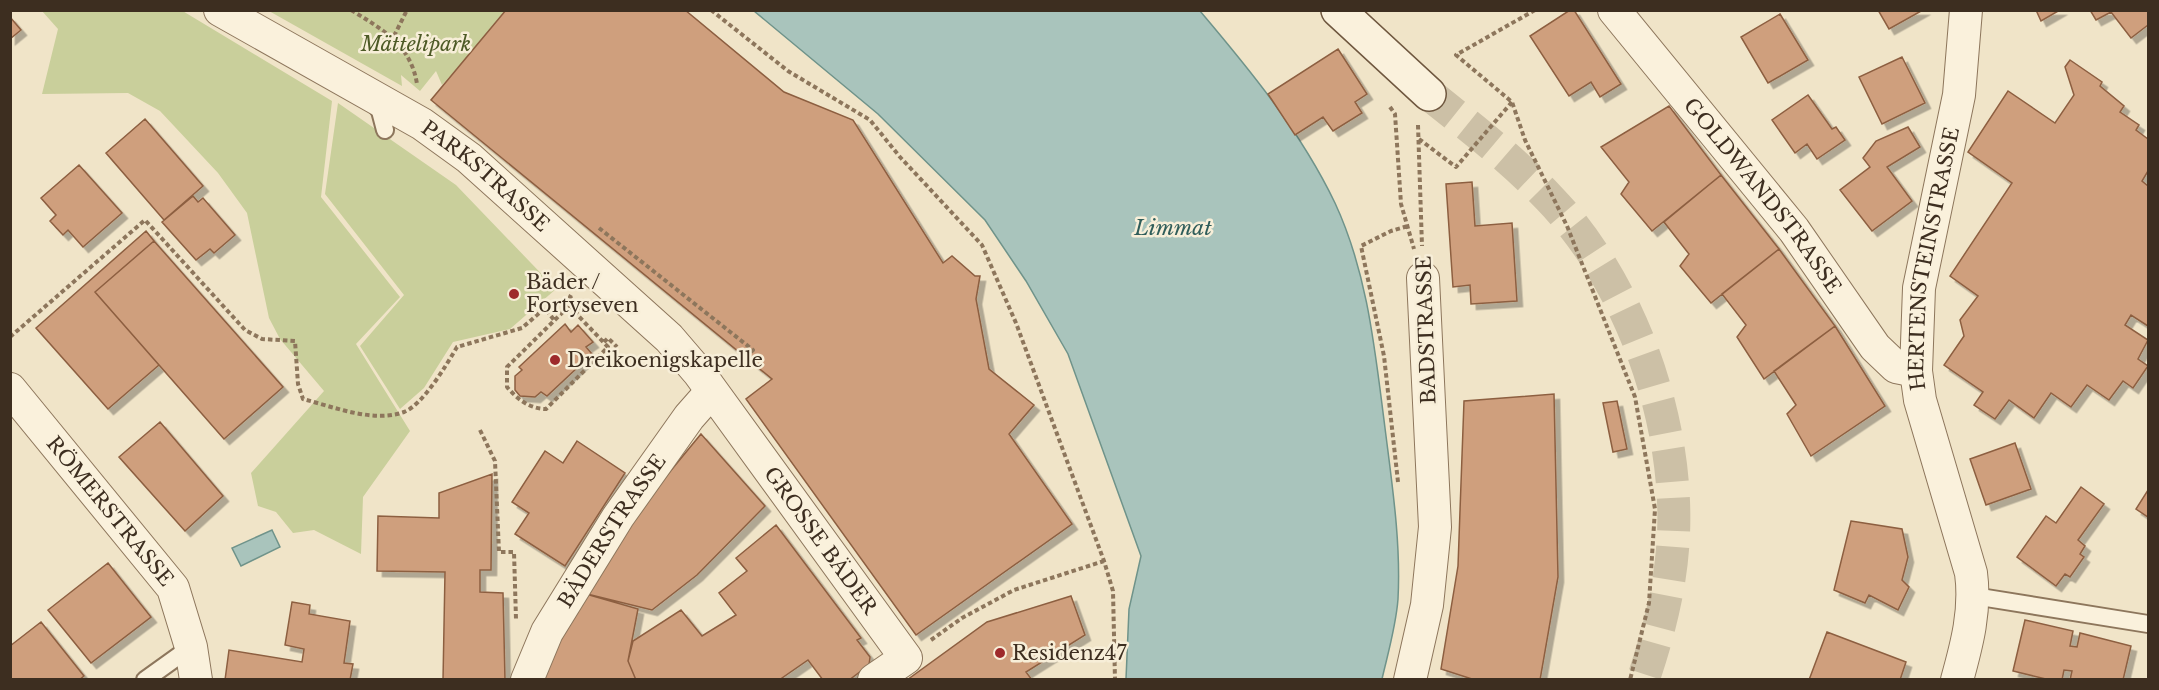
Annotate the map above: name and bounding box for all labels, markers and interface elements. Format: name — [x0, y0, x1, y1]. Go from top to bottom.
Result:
park label: Mättelipark — [360, 32, 471, 56]
street label: GOLDWANDSTRASSE — [1679, 93, 1846, 298]
street label: PARKSTRASSE — [417, 116, 554, 236]
street label: HERTENSTEINSTRASSE — [1904, 125, 1964, 392]
water label: Limmat — [1133, 215, 1212, 241]
street label: BADSTRASSE — [1411, 255, 1441, 405]
place label: Bäder / Fortyseven — [526, 270, 639, 317]
marker: Bäder / Fortyseven — [507, 287, 521, 301]
place label: Dreikoenigskapelle — [567, 348, 763, 372]
marker: Dreikoenigskapelle — [548, 353, 562, 367]
street label: RÖMERSTRASSE — [42, 431, 179, 591]
street label: BÄDERSTRASSE — [553, 450, 671, 612]
street label: GROSSE BÄDER — [759, 462, 883, 620]
place label: Residenz47 — [1012, 641, 1128, 665]
marker: Residenz47 — [993, 646, 1007, 660]

